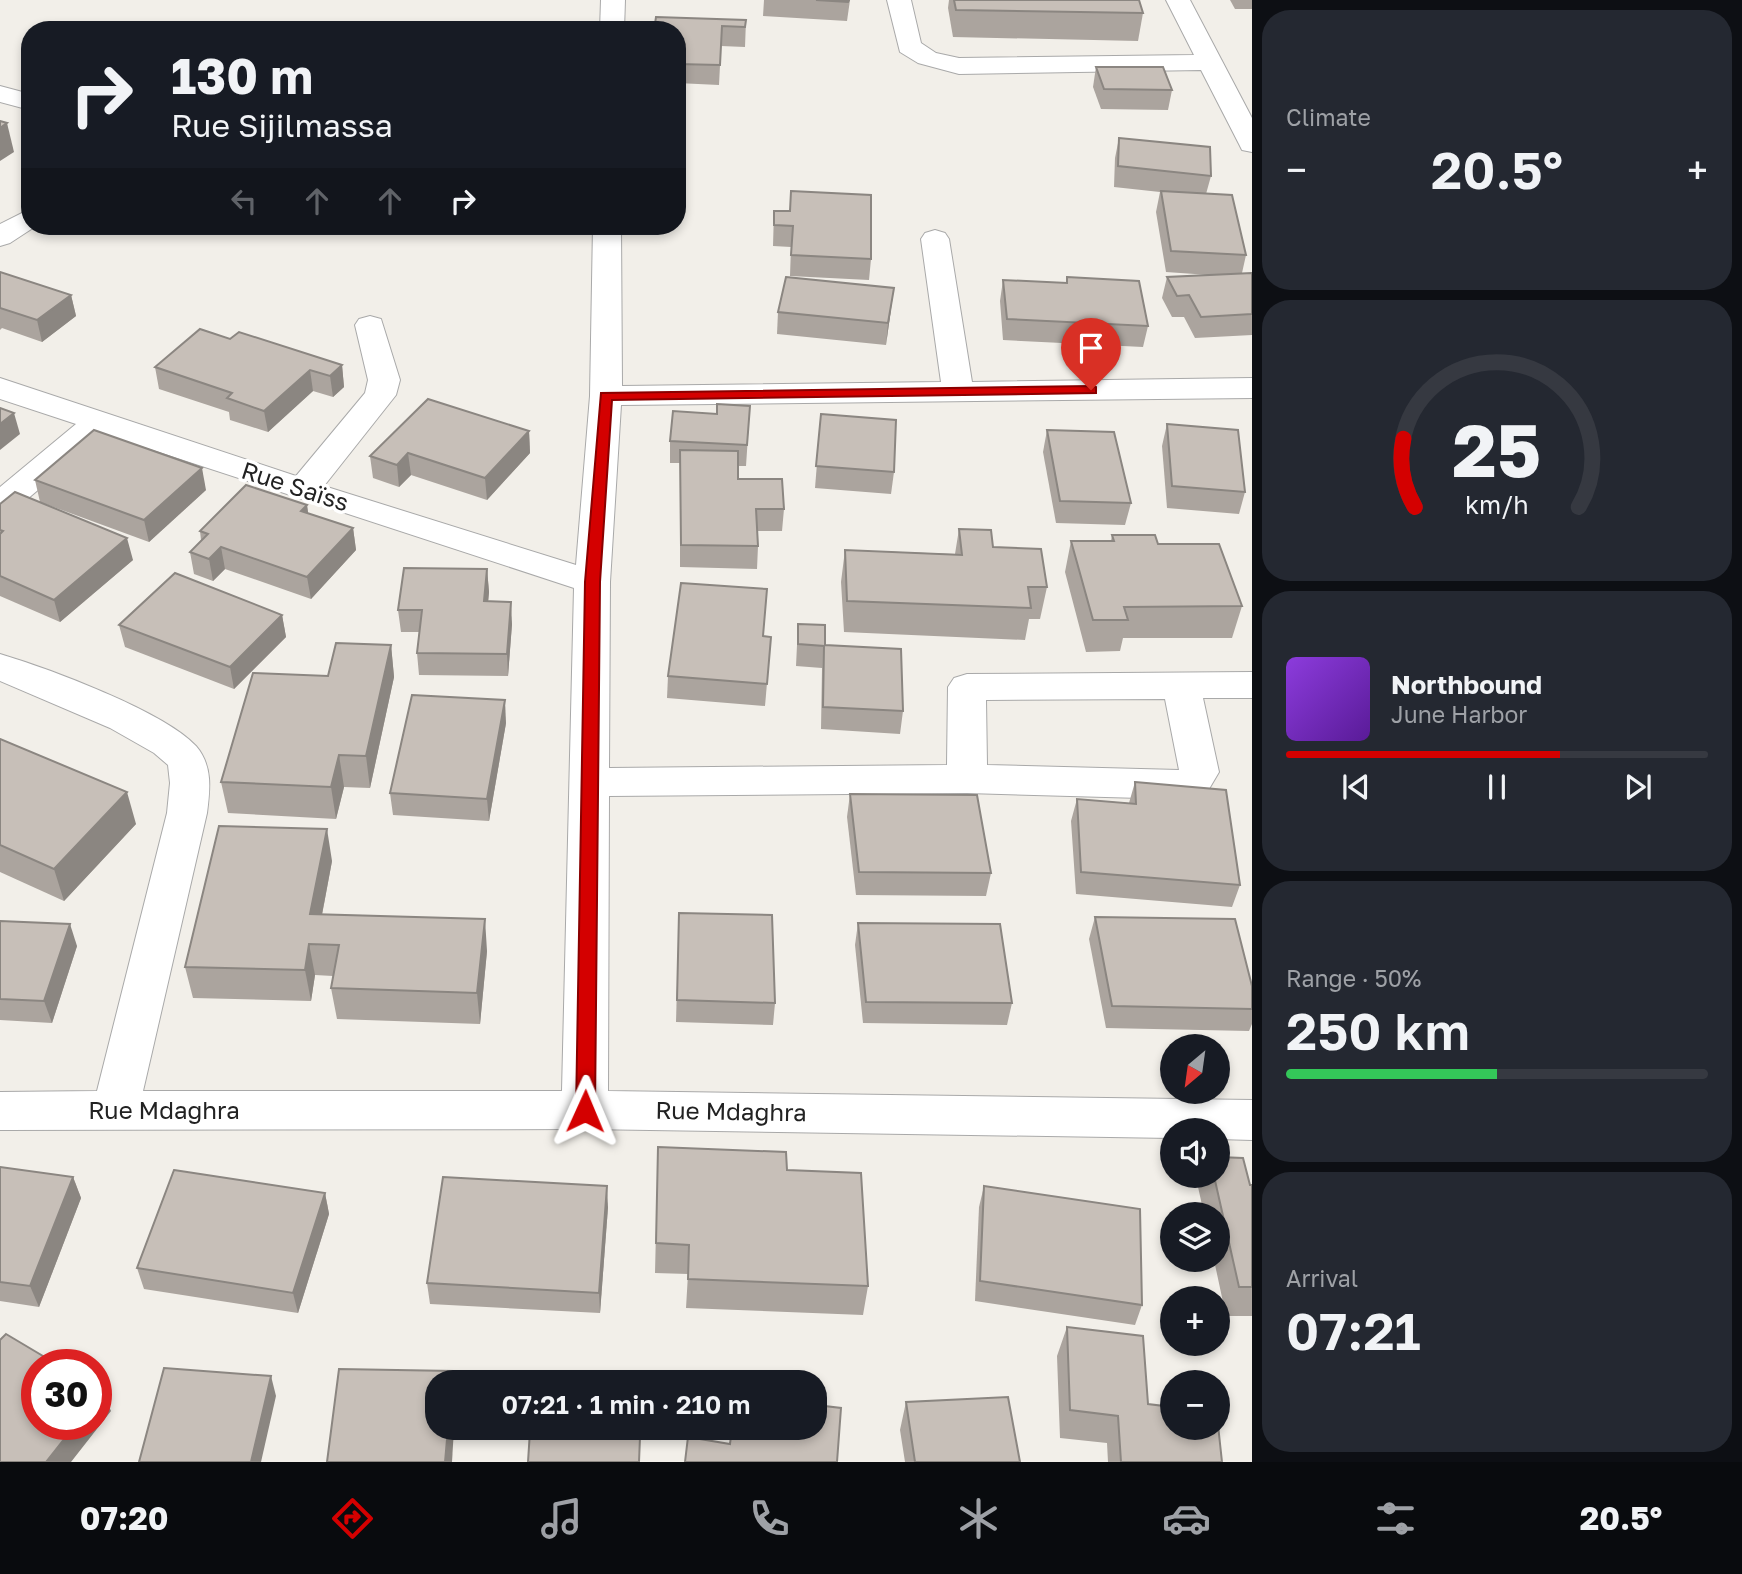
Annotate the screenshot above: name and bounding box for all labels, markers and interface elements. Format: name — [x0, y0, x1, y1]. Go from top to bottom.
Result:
text: 130 m — [171, 46, 313, 105]
icon: right — [56, 49, 147, 140]
text: Climate — [1286, 103, 1371, 131]
text: Rue Sijilmassa — [171, 106, 393, 144]
text: 20.5° — [1431, 138, 1563, 200]
text: − — [1286, 147, 1307, 192]
text: + — [1687, 147, 1708, 192]
icon: left — [225, 182, 263, 220]
icon: ahead — [298, 182, 336, 220]
icon: ahead — [371, 182, 409, 220]
icon: right — [444, 182, 482, 220]
pin — [1061, 318, 1121, 390]
icon: arrive — [1072, 329, 1110, 367]
text: 25 — [1453, 406, 1541, 493]
street label: Rue Saïss — [238, 455, 353, 517]
text: km/h — [1465, 488, 1529, 519]
text: Northbound — [1391, 669, 1542, 700]
text: June Harbor — [1391, 700, 1527, 728]
icon: previous — [1337, 768, 1375, 806]
icon: pause — [1478, 768, 1516, 806]
icon: next — [1619, 768, 1657, 806]
text: Range · 50% — [1286, 964, 1421, 992]
text: 250 km — [1286, 999, 1470, 1061]
north arrow — [1160, 1034, 1230, 1104]
map controls — [1160, 1034, 1230, 1440]
position arrow — [548, 1074, 622, 1148]
street label: Rue Mdaghra — [88, 1095, 240, 1124]
street label: Rue Mdaghra — [655, 1095, 807, 1126]
button: sound — [1160, 1118, 1230, 1188]
button: layers — [1160, 1202, 1230, 1272]
text: Arrival — [1286, 1264, 1358, 1292]
button: + — [1160, 1286, 1230, 1356]
text: 07:21 — [1286, 1299, 1421, 1361]
speed limit sign: 30 — [21, 1349, 112, 1440]
button: − — [1160, 1370, 1230, 1440]
text: 07:21 · 1 min · 210 m — [501, 1389, 751, 1420]
icon: directions — [328, 1494, 377, 1543]
icon: music — [537, 1494, 586, 1543]
icon: phone — [745, 1494, 794, 1543]
icon: climate — [954, 1494, 1003, 1543]
icon: car — [1162, 1494, 1211, 1543]
icon: filters — [1371, 1494, 1420, 1543]
text: 07:20 — [80, 1499, 169, 1537]
text: 20.5° — [1580, 1499, 1662, 1537]

